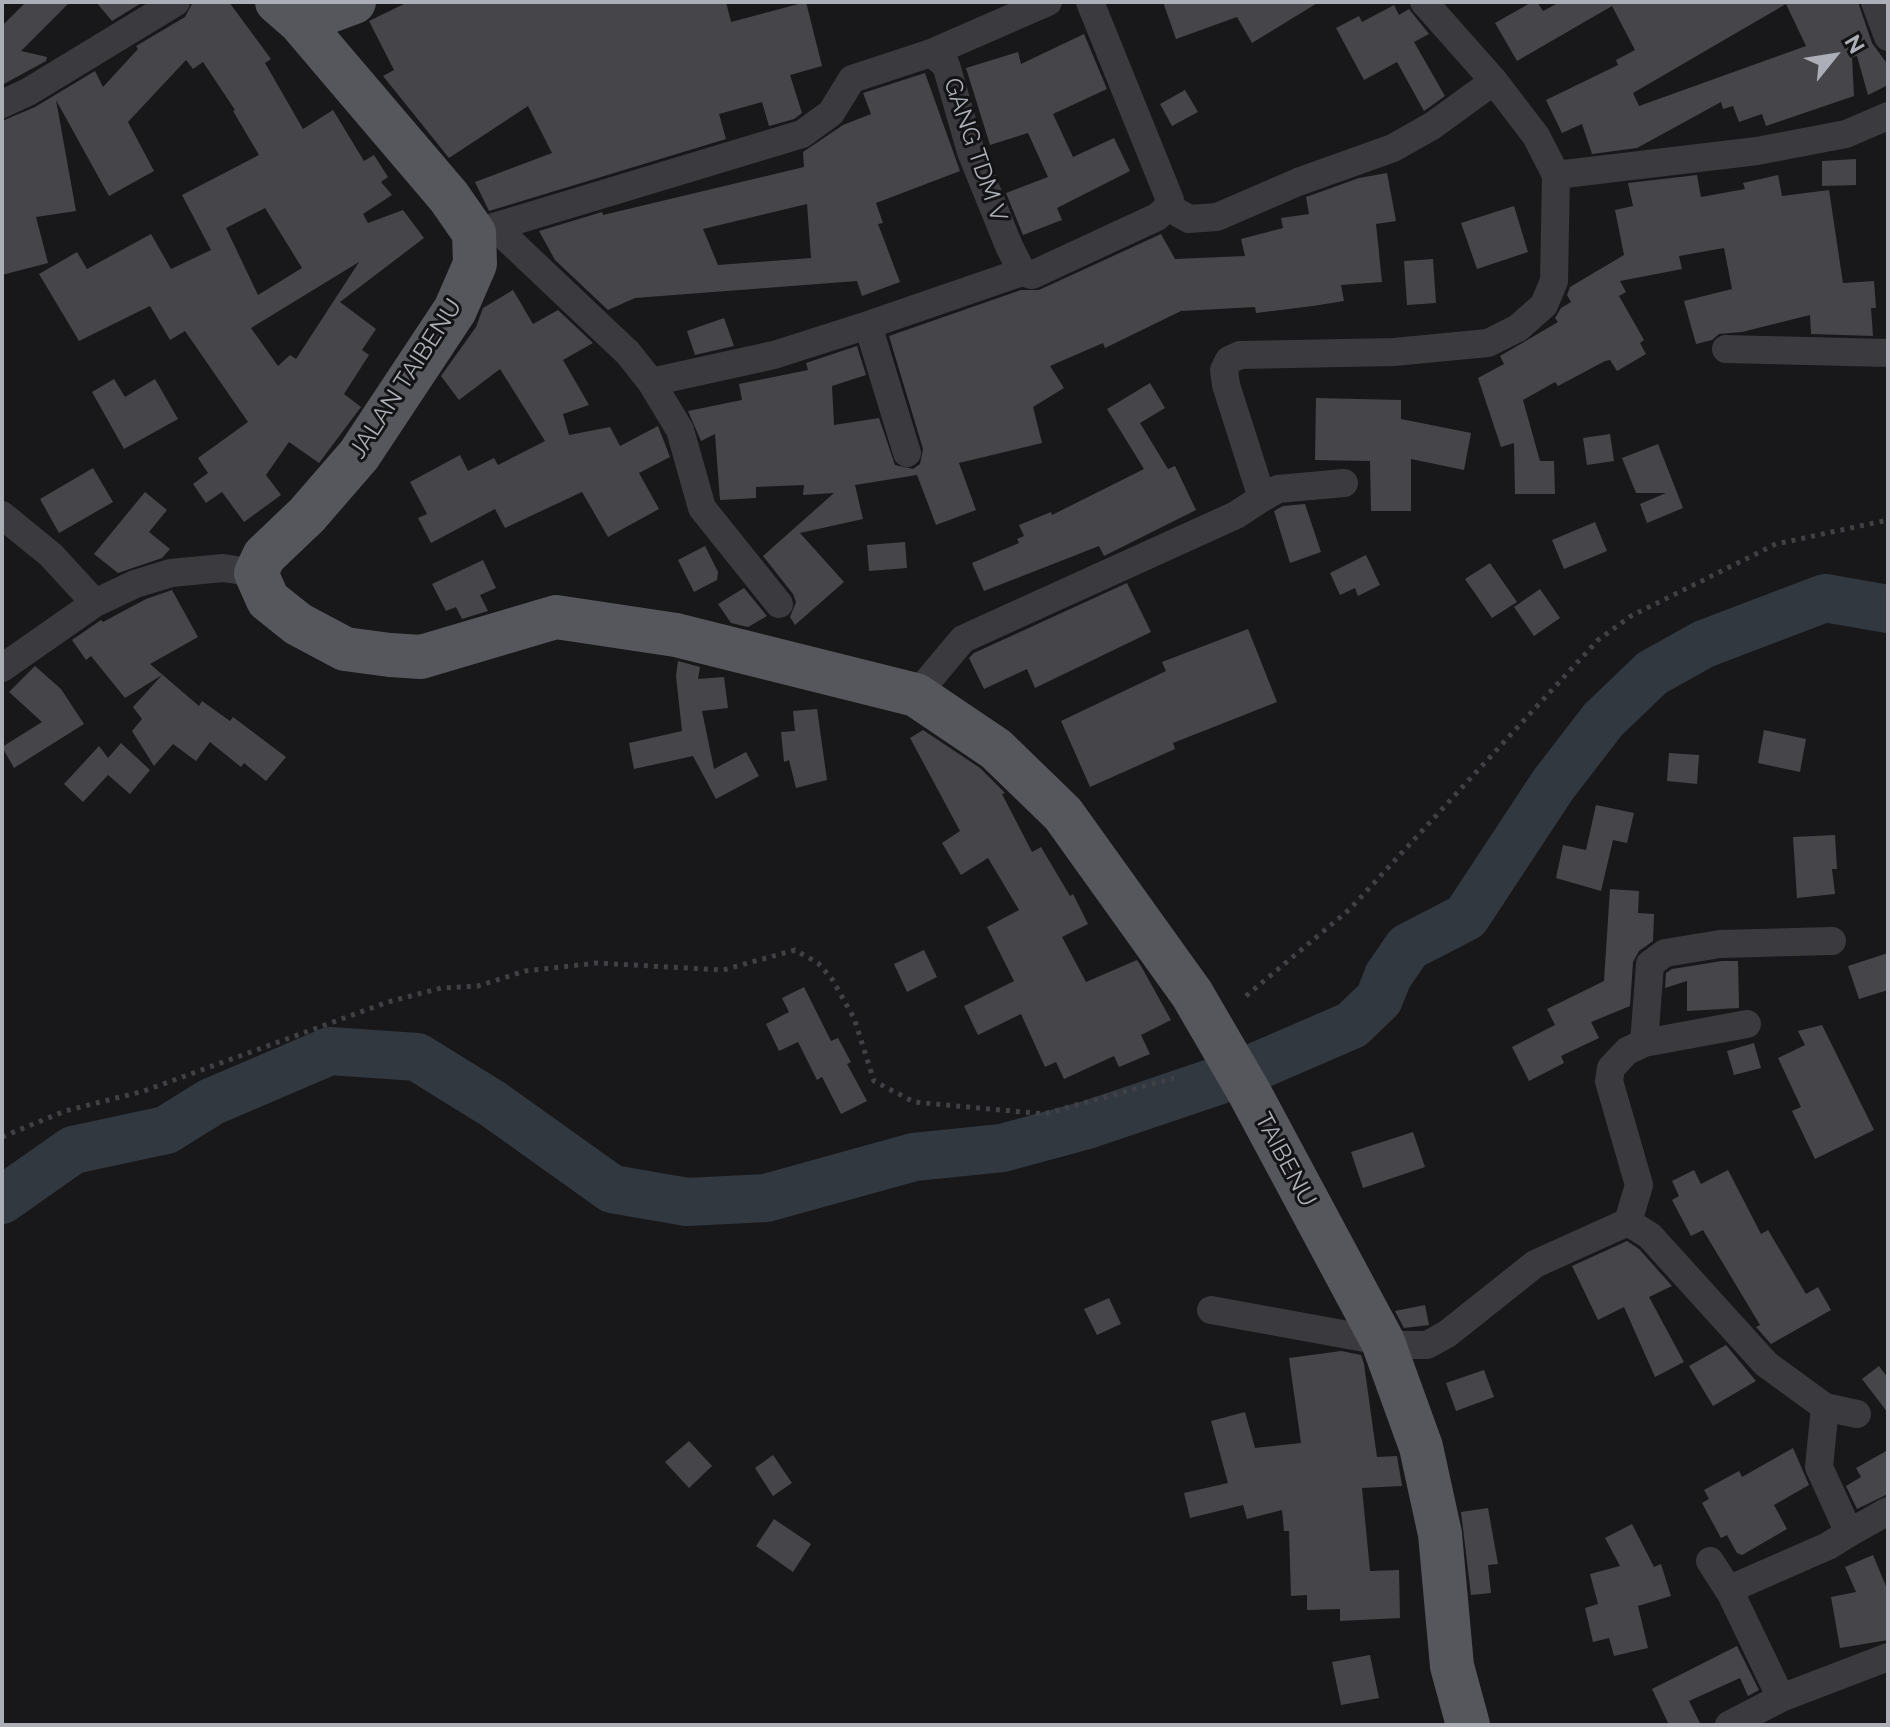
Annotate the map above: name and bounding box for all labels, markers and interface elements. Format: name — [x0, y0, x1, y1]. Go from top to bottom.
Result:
north arrow — [1794, 16, 1874, 96]
text: N — [1839, 30, 1870, 58]
street label: GANG TDM V — [937, 74, 1013, 226]
street label: JALAN TAIBENU — [344, 294, 468, 464]
street label: TAIBENU — [1248, 1108, 1322, 1212]

